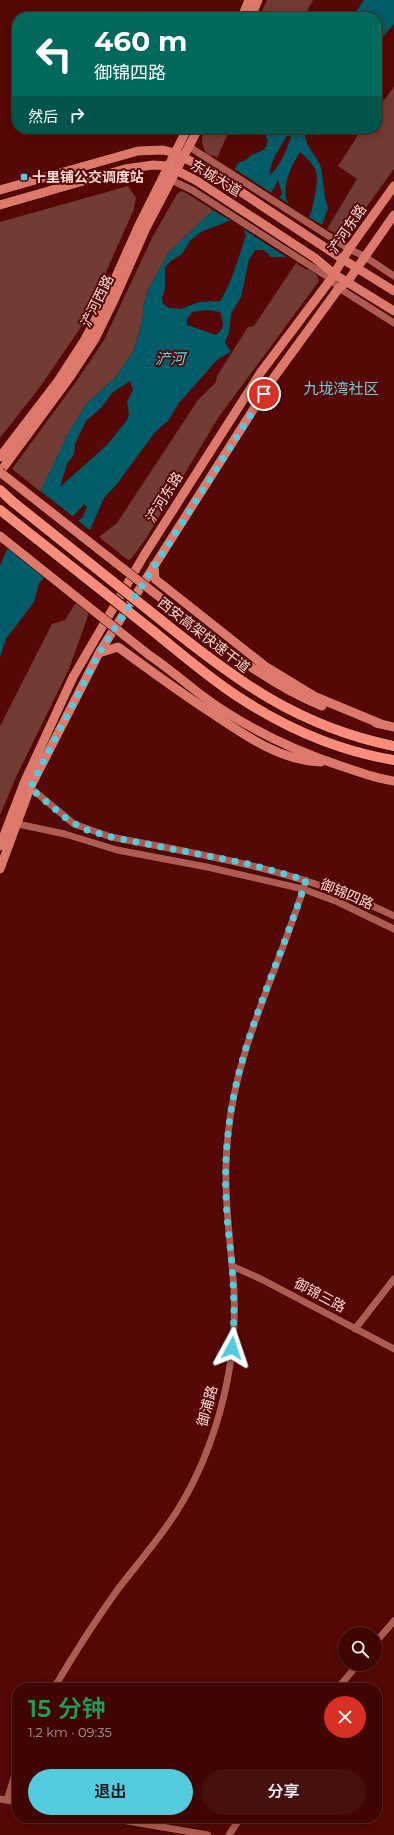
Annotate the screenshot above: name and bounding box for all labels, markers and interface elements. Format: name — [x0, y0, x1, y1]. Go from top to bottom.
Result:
text: 460 m — [94, 24, 187, 58]
icon: left — [28, 28, 80, 80]
text: 御锦四路 — [94, 62, 166, 84]
icon: right — [66, 104, 88, 126]
text: 然后 — [28, 107, 58, 126]
street label: 东城大道 — [187, 156, 245, 200]
place label: 十里铺公交调度站 — [32, 168, 144, 186]
marker: 十里铺公交调度站 — [19, 172, 29, 182]
street label: 浐河东路 — [324, 201, 370, 257]
street label: 浐河西路 — [77, 272, 117, 330]
water label: 浐河 — [155, 349, 188, 368]
pin — [247, 377, 281, 411]
district label: 九垅湾社区 — [303, 379, 379, 398]
icon: arrive — [253, 383, 275, 405]
street label: 浐河东路 — [142, 468, 186, 526]
street label: 西安高架快速干道 — [154, 593, 254, 677]
street label: 御锦四路 — [318, 875, 376, 913]
street label: 御锦三路 — [291, 1274, 349, 1316]
position arrow — [211, 1327, 253, 1369]
street label: 御浦路 — [193, 1383, 221, 1429]
map controls — [338, 1627, 382, 1671]
button: search — [338, 1627, 382, 1671]
text: 15 分钟 — [28, 1694, 106, 1723]
button: close — [324, 1696, 366, 1738]
text: 1.2 km · 09:35 — [28, 1724, 112, 1740]
button: 退出 — [28, 1769, 193, 1815]
button: 分享 — [201, 1769, 366, 1815]

